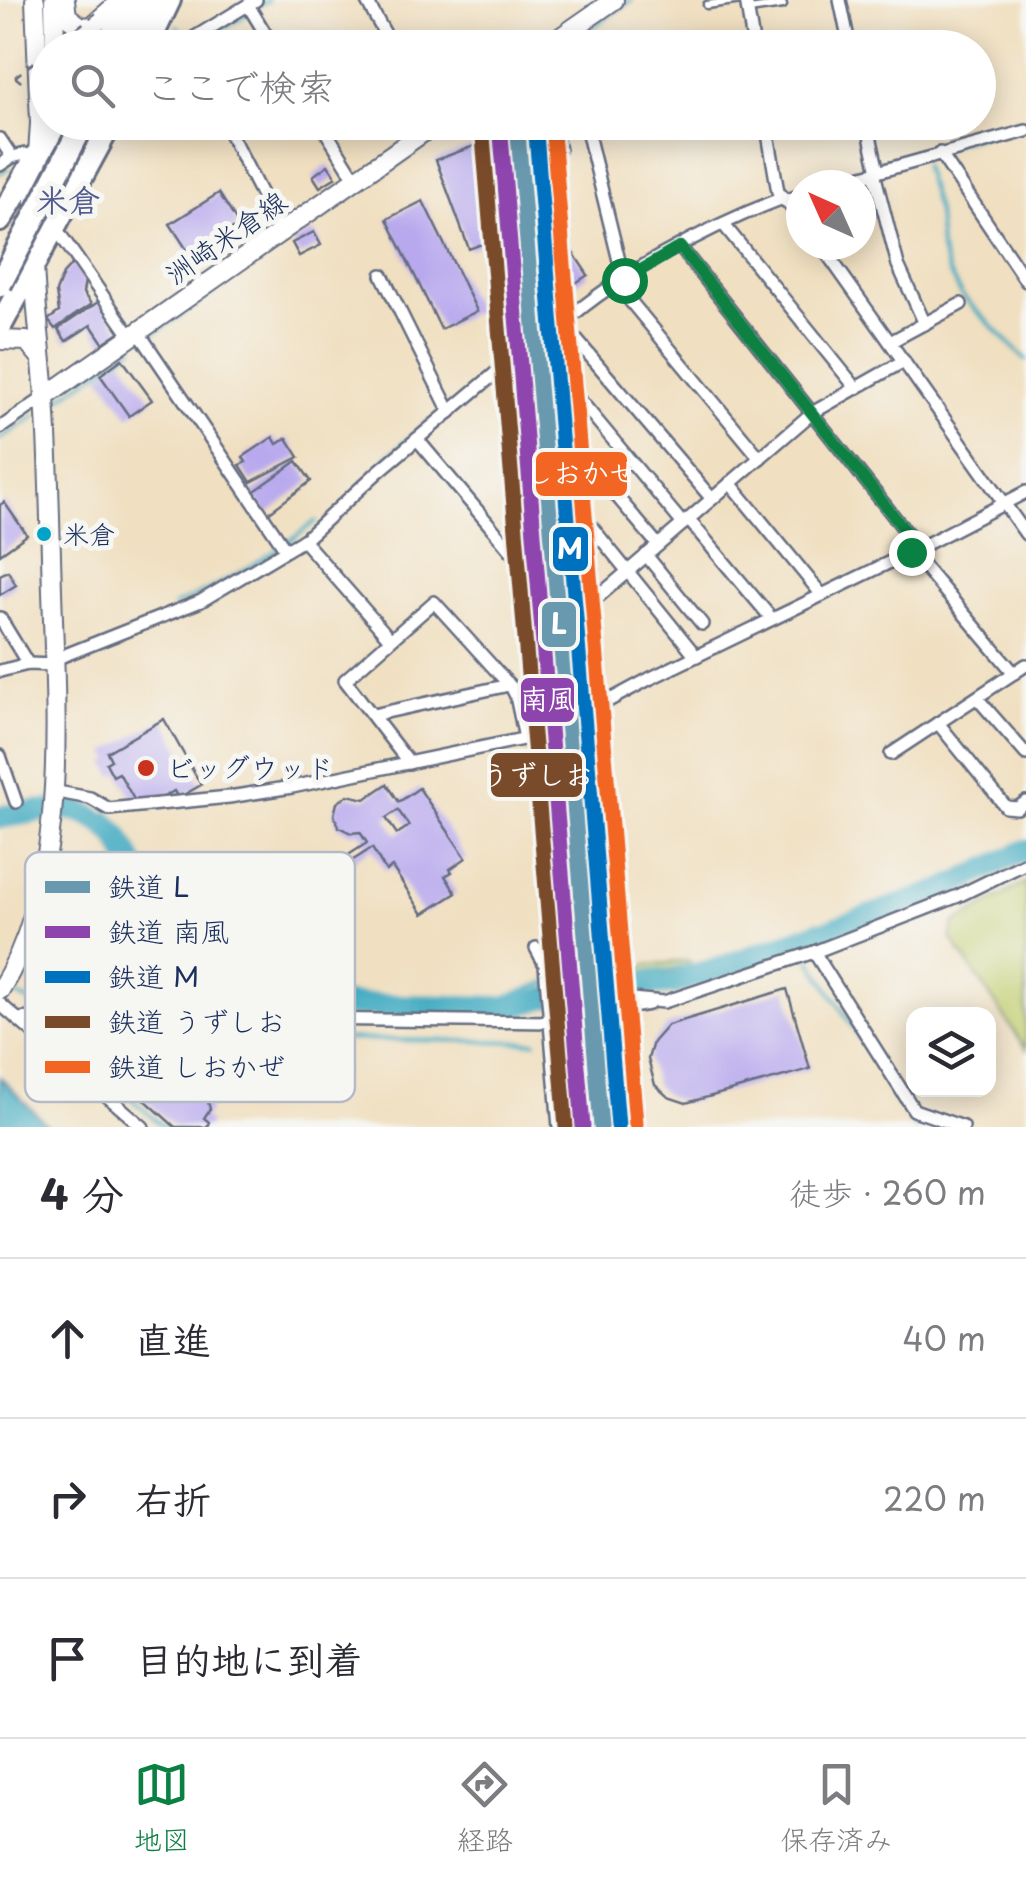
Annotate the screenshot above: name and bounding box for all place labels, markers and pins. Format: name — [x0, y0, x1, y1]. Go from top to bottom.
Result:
place label: 米倉 — [63, 514, 115, 553]
marker: 米倉 — [34, 524, 54, 544]
place label: ビッグウッド — [166, 745, 334, 788]
marker: ビッグウッド — [135, 757, 157, 779]

